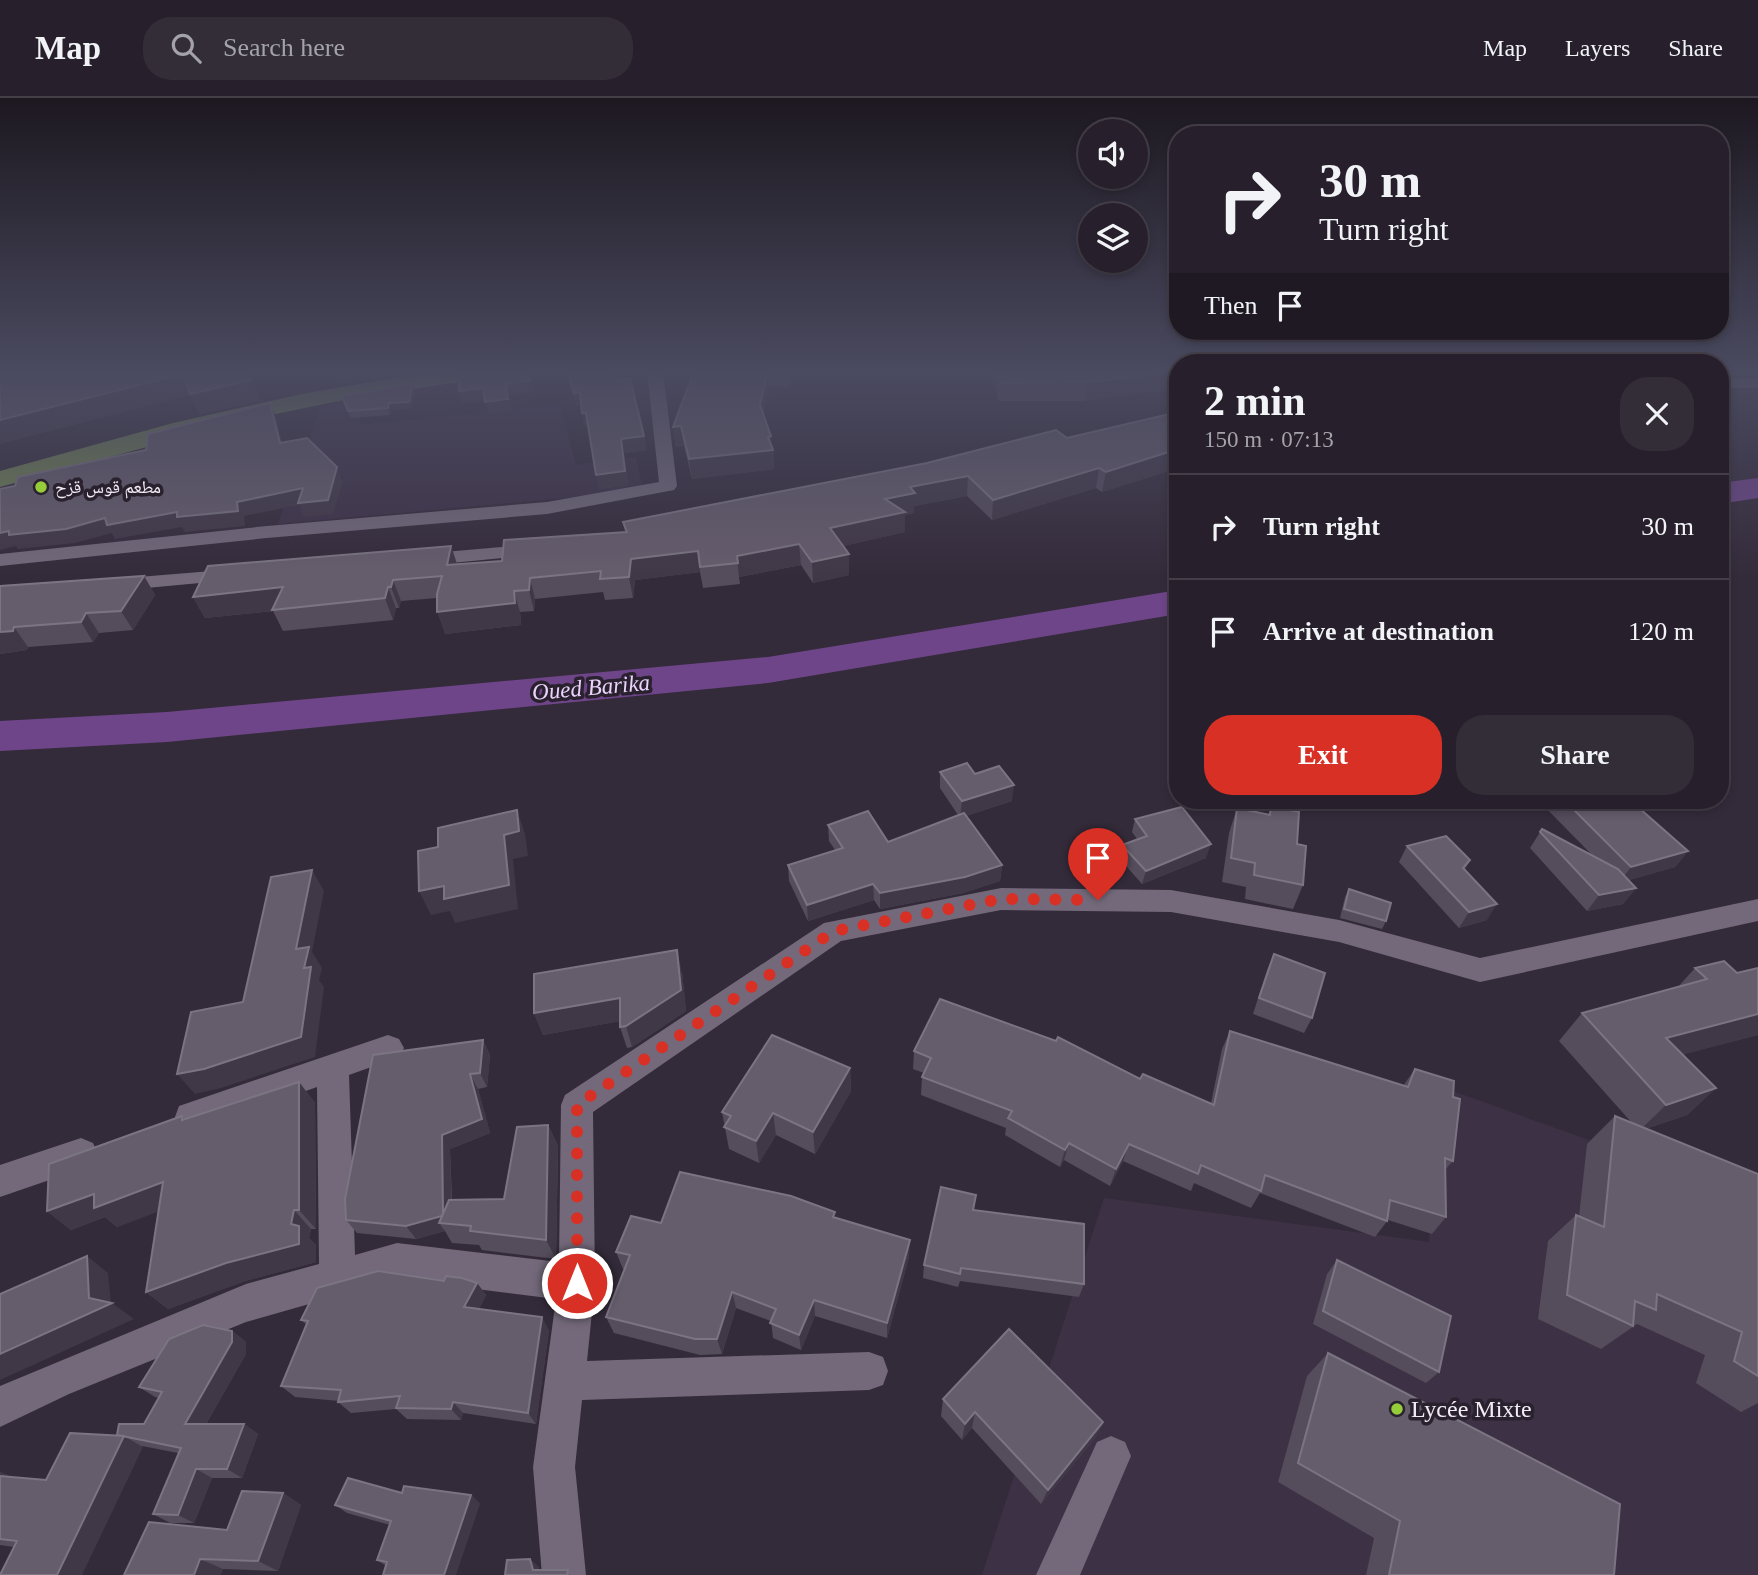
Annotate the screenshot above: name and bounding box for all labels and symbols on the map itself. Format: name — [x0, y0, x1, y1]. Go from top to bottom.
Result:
place label: مطعم قوس قزح — [55, 477, 161, 499]
marker: مطعم قوس قزح — [33, 479, 49, 495]
water label: Oued Barika — [531, 670, 651, 705]
pin — [1068, 828, 1128, 900]
position arrow — [540, 1246, 614, 1320]
place label: Lycée Mixte — [1411, 1396, 1532, 1422]
marker: Lycée Mixte — [1389, 1401, 1405, 1417]

